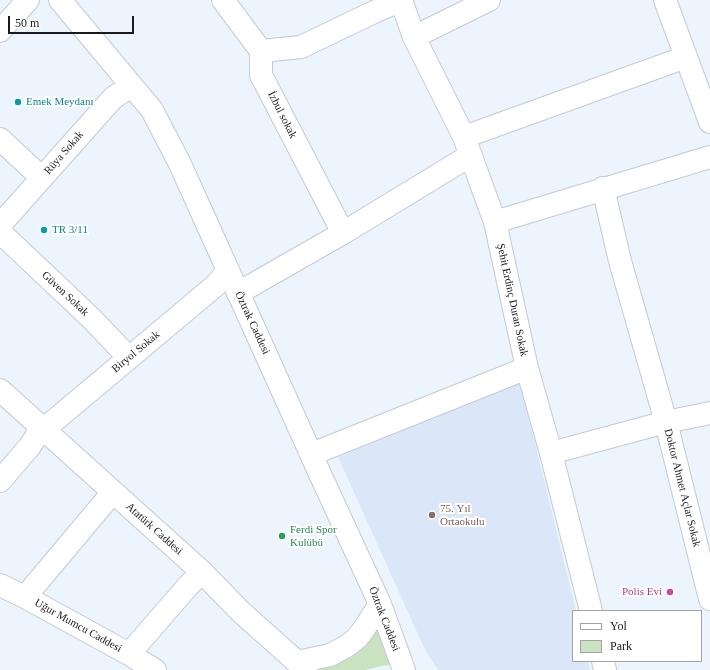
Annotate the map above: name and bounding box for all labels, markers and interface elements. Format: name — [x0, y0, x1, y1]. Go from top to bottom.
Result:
scale bar — [10, 8, 136, 34]
text: 50 m — [15, 16, 39, 30]
street label: İzbul sokak — [265, 89, 299, 141]
place label: Emek Meydanı — [26, 95, 94, 109]
marker: Emek Meydanı — [13, 97, 23, 107]
street label: Rüya Sokak — [41, 128, 87, 178]
place label: TR 3/11 — [52, 223, 88, 237]
marker: TR 3/11 — [39, 225, 49, 235]
street label: Şehit Erdinç Duran Sokak — [494, 242, 530, 358]
street label: Güven Sokak — [39, 269, 91, 319]
street label: Öztrak Caddesi — [232, 289, 272, 357]
street label: Biryol Sokak — [109, 328, 163, 376]
street label: Doktor Ahmet Açlar Sokak — [661, 428, 703, 548]
street label: Atatürk Caddesi — [123, 500, 185, 558]
place label: 75. Yıl Ortaokulu — [440, 502, 485, 528]
marker: 75. Yıl Ortaokulu — [427, 510, 437, 520]
place label: Ferdi Spor Kulübü — [290, 523, 337, 549]
marker: Ferdi Spor Kulübü — [277, 531, 287, 541]
street label: Öztrak Caddesi — [366, 585, 402, 653]
place label: Polis Evi — [622, 585, 662, 599]
marker: Polis Evi — [665, 587, 675, 597]
street label: Uğur Mumcu Caddesi — [32, 597, 124, 655]
legend — [572, 610, 702, 662]
text: Yol — [610, 619, 627, 633]
text: Park — [610, 639, 632, 653]

